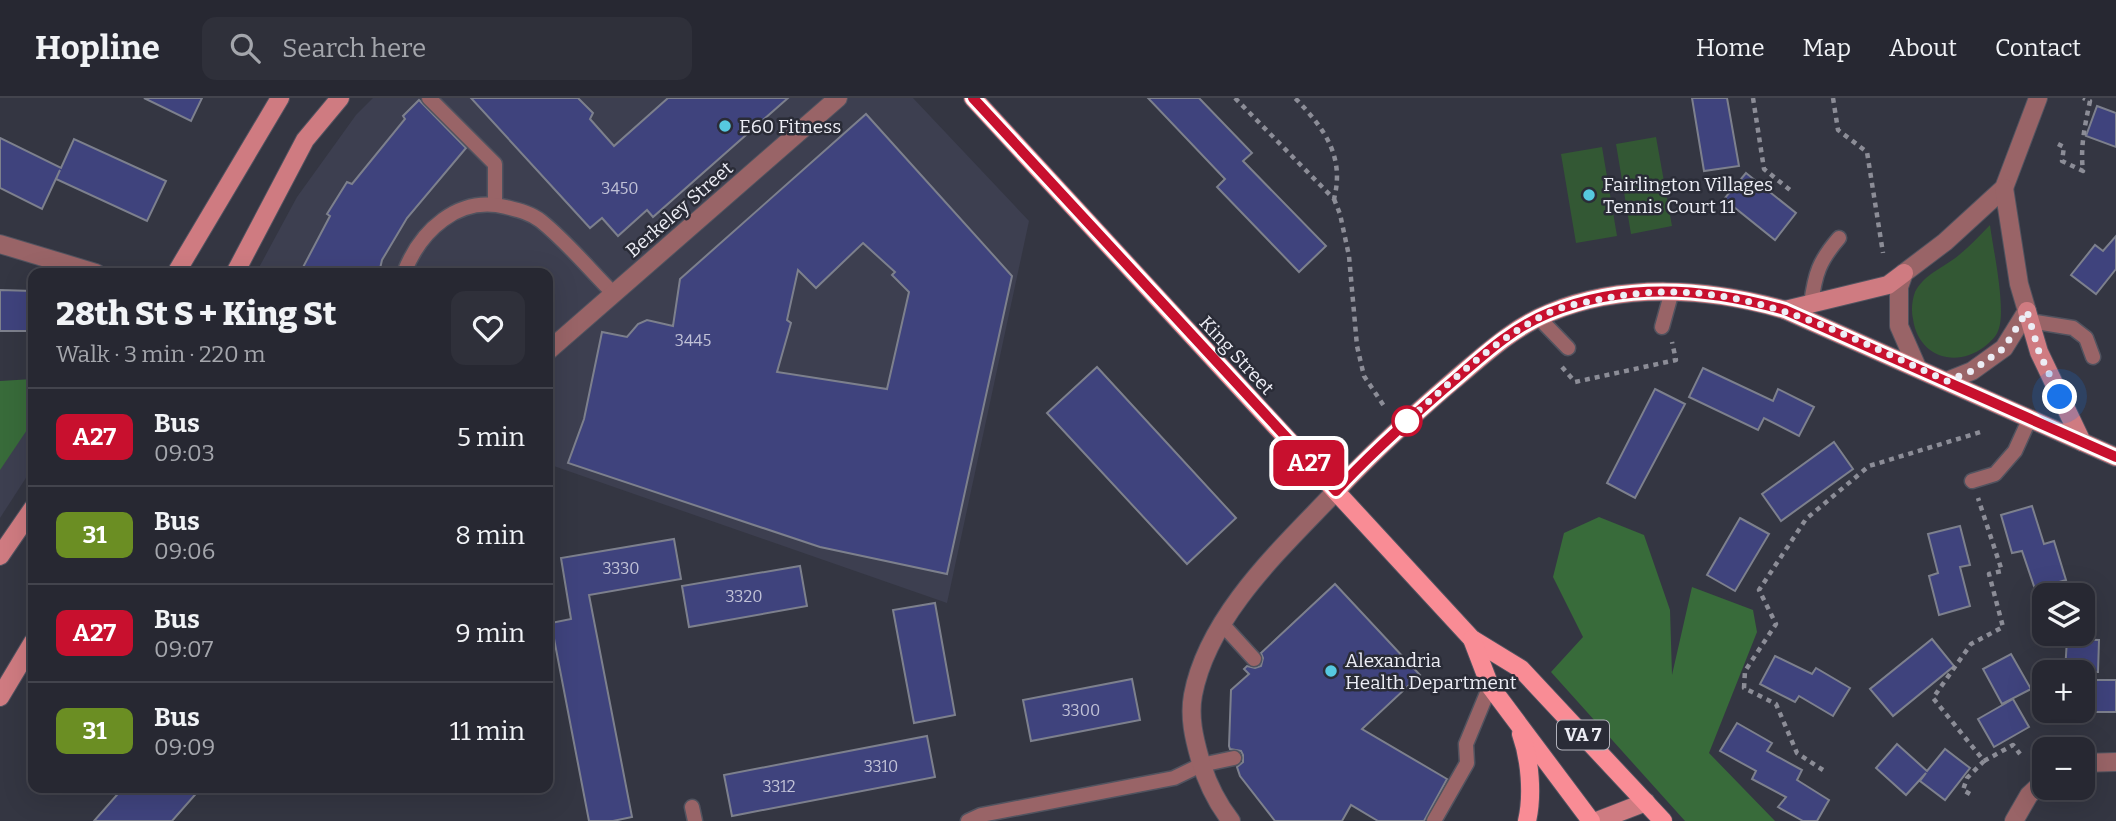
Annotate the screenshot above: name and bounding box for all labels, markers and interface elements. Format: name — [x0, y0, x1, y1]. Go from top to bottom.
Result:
search box — [202, 17, 692, 80]
text: Hopline — [35, 28, 160, 68]
icon: search — [226, 29, 264, 67]
text: Search here — [282, 33, 426, 64]
text: Home — [1696, 34, 1765, 62]
text: Map — [1803, 34, 1851, 62]
text: About — [1889, 34, 1957, 62]
text: Contact — [1995, 34, 2081, 62]
place label: E60 Fitness — [739, 115, 841, 138]
marker: E60 Fitness — [717, 118, 733, 134]
street label: Berkeley Street — [621, 157, 737, 262]
place label: Fairlington Villages Tennis Court 11 — [1603, 173, 1773, 218]
house number: 3450 — [601, 179, 639, 198]
marker: Fairlington Villages Tennis Court 11 — [1581, 187, 1597, 203]
button: heart — [451, 291, 525, 365]
text: 28th St S + King St — [56, 294, 336, 334]
street label: King Street — [1194, 311, 1279, 399]
house number: 3445 — [675, 331, 711, 350]
text: Walk · 3 min · 220 m — [56, 340, 265, 368]
your location — [2042, 379, 2077, 414]
unlabelled marker — [1392, 406, 1422, 436]
text: Bus — [154, 408, 200, 439]
text: 5 min — [457, 422, 525, 453]
text: A27 — [73, 423, 116, 451]
text: 09:03 — [154, 439, 215, 467]
line badge: A27 — [1269, 440, 1349, 486]
text: A27 — [1287, 449, 1331, 477]
text: Bus — [154, 506, 200, 537]
text: 8 min — [455, 520, 525, 551]
text: 31 — [82, 521, 107, 549]
text: 09:06 — [154, 537, 215, 565]
house number: 3330 — [602, 559, 640, 578]
map controls — [2032, 583, 2095, 800]
button: layers — [2032, 583, 2095, 646]
house number: 3320 — [726, 587, 762, 606]
text: Bus — [154, 604, 200, 635]
text: 9 min — [456, 618, 525, 649]
text: A27 — [73, 619, 116, 647]
text: 09:07 — [154, 635, 213, 663]
place label: Alexandria Health Department — [1345, 649, 1517, 694]
button: + — [2032, 660, 2095, 723]
marker: Alexandria Health Department — [1323, 663, 1339, 679]
house number: 3300 — [1062, 701, 1100, 720]
text: Bus — [154, 702, 200, 733]
text: 11 min — [450, 716, 525, 747]
text: 31 — [82, 717, 107, 745]
road number: VA 7 — [1557, 720, 1609, 750]
text: 09:09 — [154, 733, 215, 761]
button: − — [2032, 737, 2095, 800]
house number: 3310 — [864, 757, 898, 776]
house number: 3312 — [762, 777, 796, 796]

